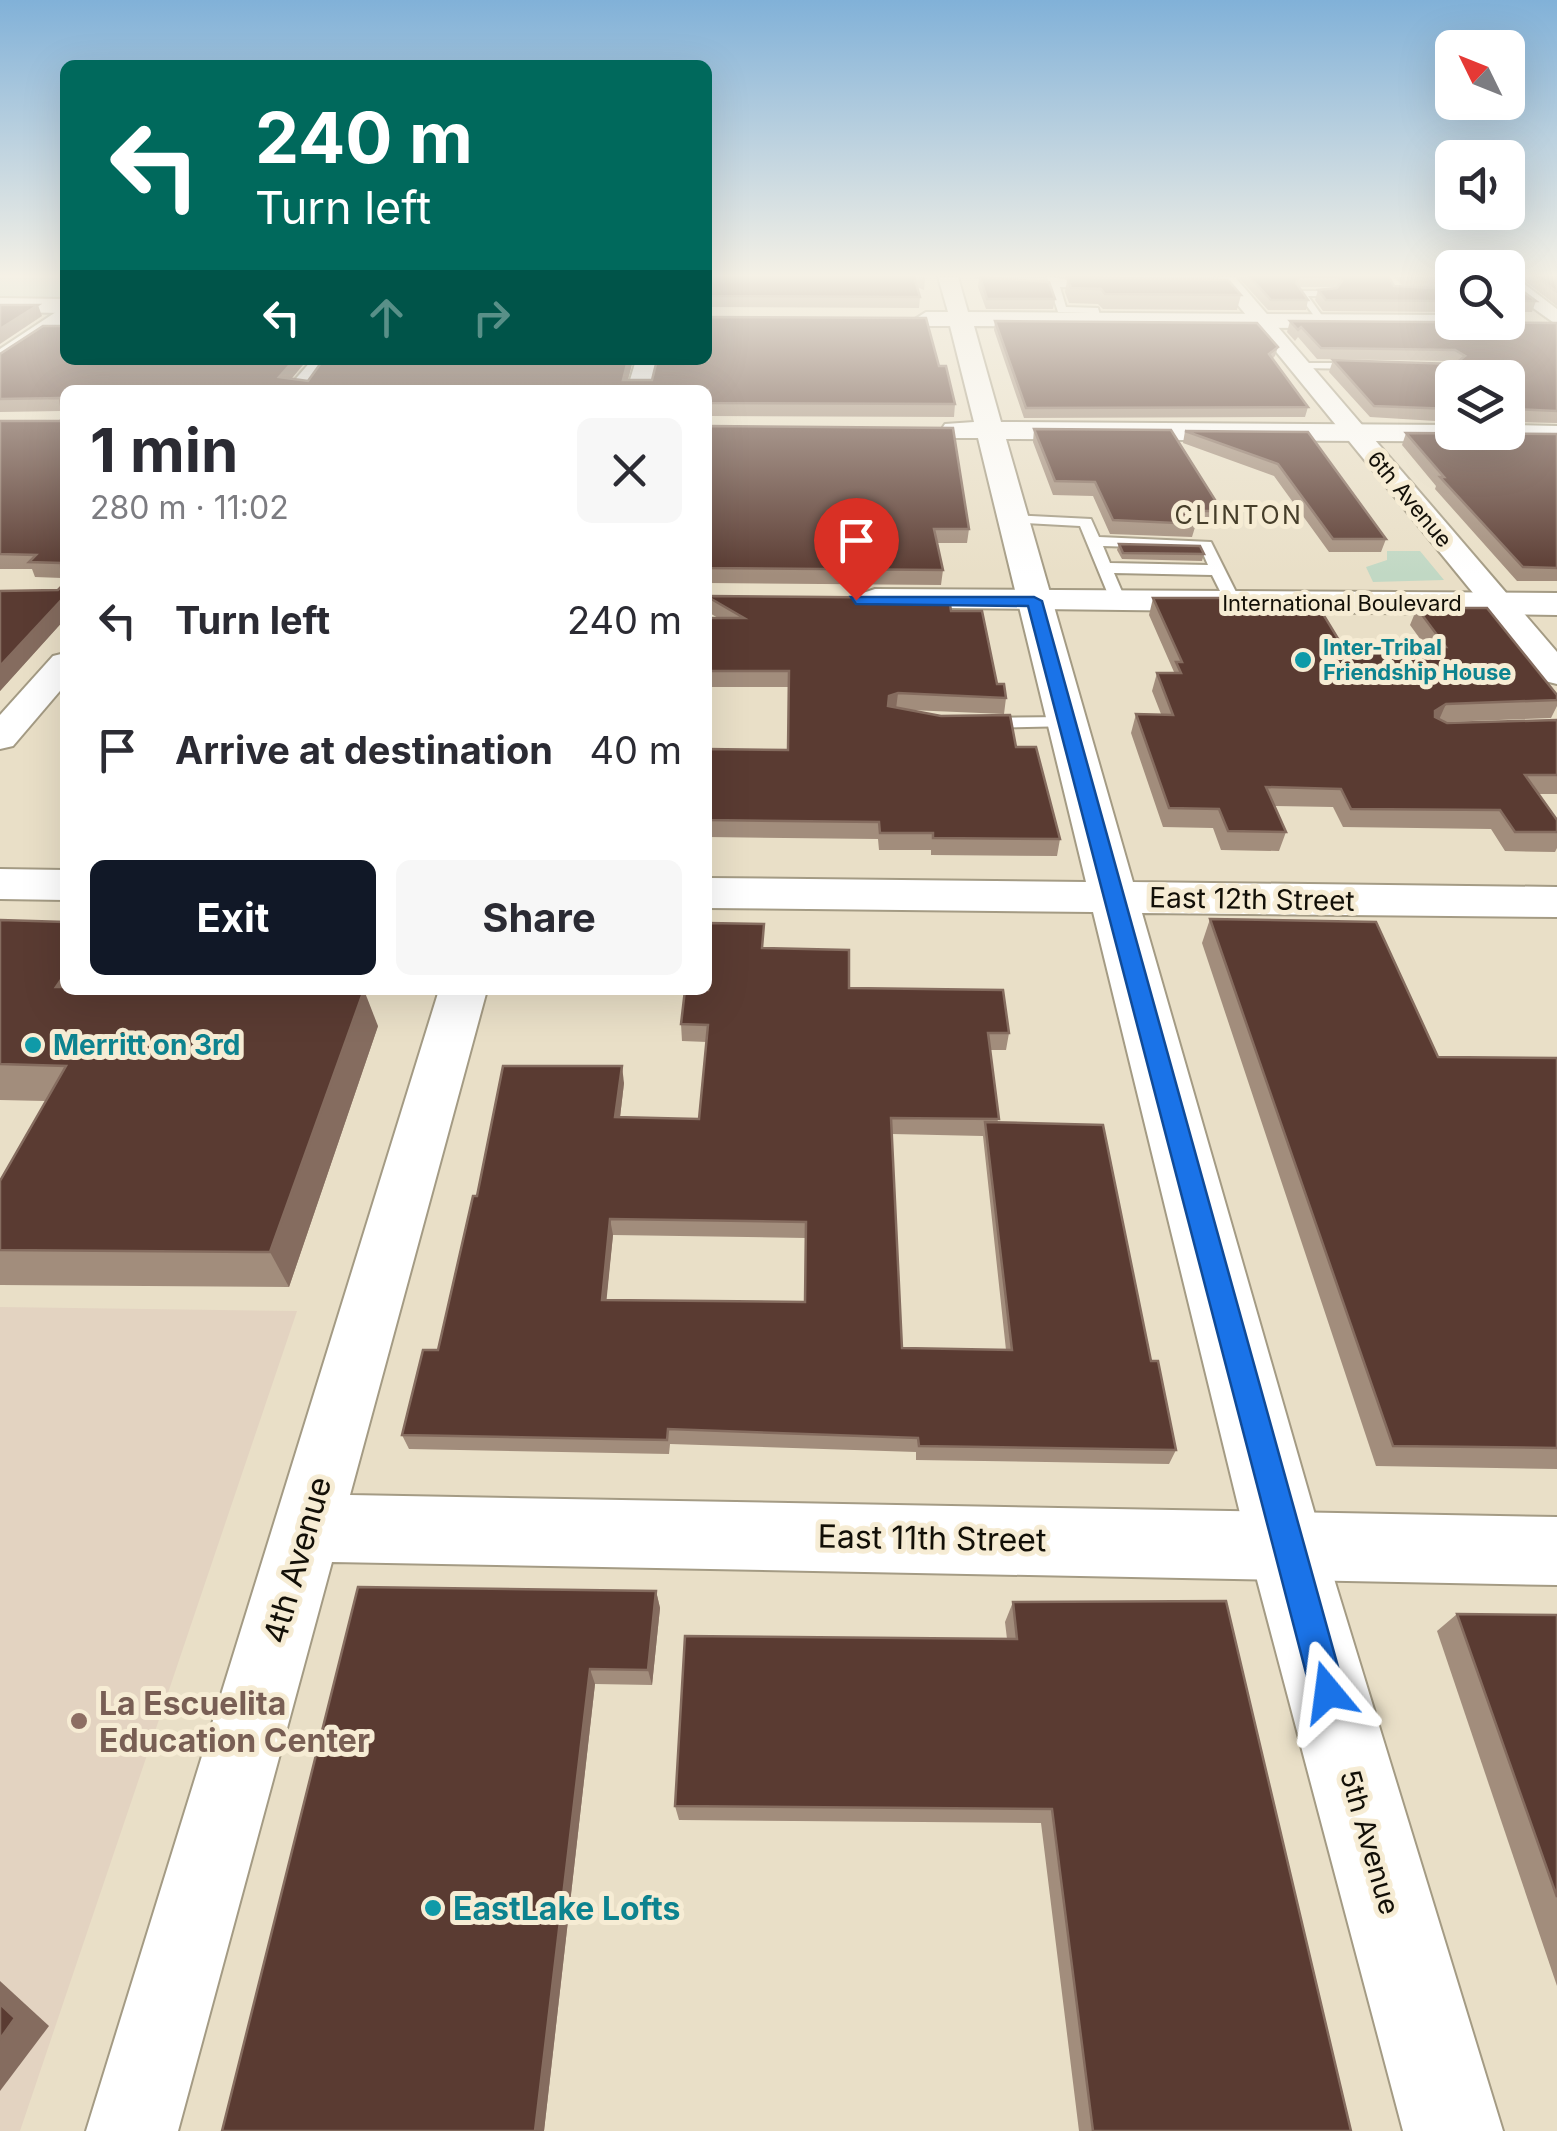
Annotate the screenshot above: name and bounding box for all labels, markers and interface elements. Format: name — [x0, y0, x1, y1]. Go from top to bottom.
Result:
north arrow — [1435, 30, 1525, 120]
map controls — [1435, 30, 1525, 450]
text: 240 m — [255, 95, 473, 180]
icon: left — [90, 100, 220, 230]
button: sound — [1435, 140, 1525, 230]
text: Turn left — [255, 180, 431, 235]
button: search — [1435, 250, 1525, 340]
icon: left — [254, 290, 309, 345]
icon: ahead — [359, 290, 414, 345]
icon: right — [464, 290, 519, 345]
button: layers — [1435, 360, 1525, 450]
text: 1 min — [90, 414, 238, 486]
button: close — [577, 418, 682, 523]
street label: 6th Avenue — [1362, 446, 1458, 552]
text: 280 m · 11:02 — [90, 488, 289, 527]
pin — [814, 498, 899, 601]
district label: CLINTON — [1175, 500, 1303, 530]
icon: arrive — [829, 513, 884, 568]
street label: International Boulevard — [1222, 590, 1462, 616]
icon: left — [90, 593, 145, 648]
text: Turn left — [175, 597, 330, 643]
text: 240 m — [567, 597, 682, 643]
place label: Inter-Tribal Friendship House — [1323, 634, 1511, 685]
marker: Inter-Tribal Friendship House — [1292, 649, 1314, 671]
icon: arrive — [90, 723, 145, 778]
text: Arrive at destination — [175, 727, 553, 773]
text: 40 m — [590, 727, 682, 773]
button: Exit — [90, 860, 376, 975]
button: Share — [396, 860, 682, 975]
street label: East 12th Street — [1149, 880, 1355, 918]
place label: Merritt on 3rd — [53, 1028, 240, 1062]
marker: Merritt on 3rd — [22, 1034, 44, 1056]
street label: 4th Avenue — [255, 1472, 339, 1648]
street label: East 11th Street — [817, 1517, 1047, 1559]
position arrow — [1276, 1640, 1380, 1744]
place label: La Escuelita Education Center — [99, 1684, 370, 1760]
marker: La Escuelita Education Center — [68, 1710, 90, 1732]
street label: 5th Avenue — [1333, 1766, 1407, 1918]
place label: EastLake Lofts — [453, 1889, 680, 1928]
marker: EastLake Lofts — [422, 1897, 444, 1919]

